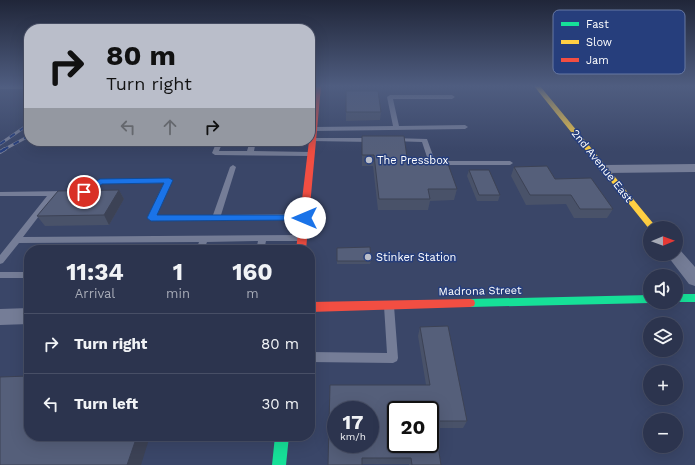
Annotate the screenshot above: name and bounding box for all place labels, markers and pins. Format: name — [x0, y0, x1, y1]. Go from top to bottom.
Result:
place label: The Pressbox — [377, 154, 449, 167]
marker: The Pressbox — [364, 155, 374, 165]
pin — [67, 175, 101, 209]
place label: Stinker Station — [376, 251, 456, 264]
marker: Stinker Station — [363, 252, 373, 262]

